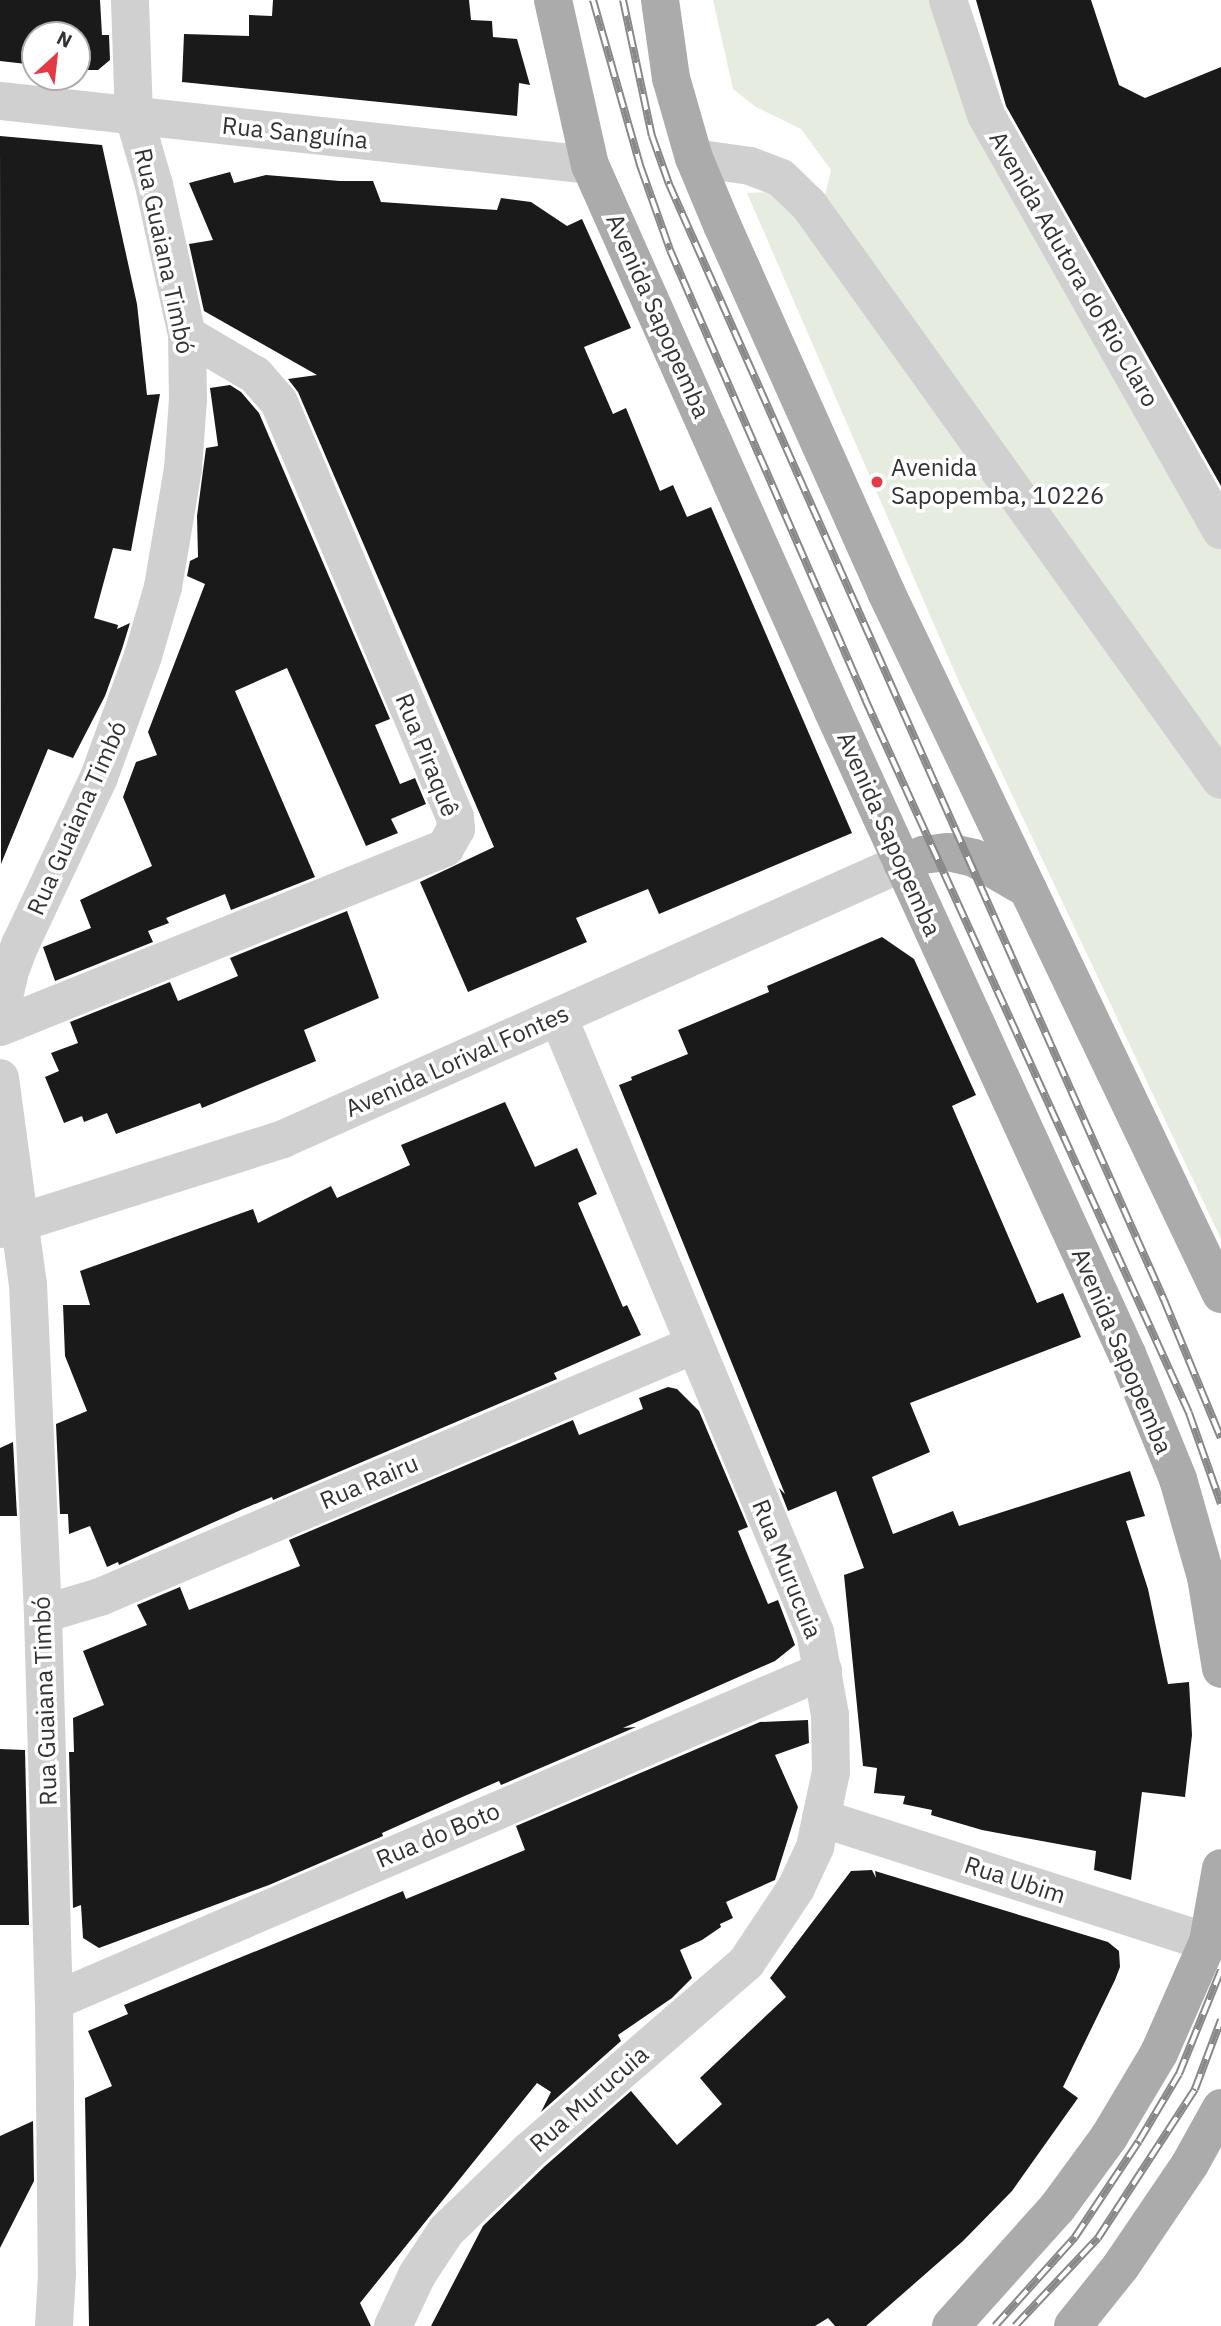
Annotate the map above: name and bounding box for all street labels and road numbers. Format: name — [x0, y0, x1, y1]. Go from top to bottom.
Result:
street label: Rua Sanguína — [221, 111, 369, 155]
street label: Avenida Adutora do Rio Claro — [983, 126, 1165, 412]
street label: Rua Guaiana Timbó — [128, 146, 200, 356]
street label: Avenida Sapopemba — [600, 209, 716, 423]
street label: Rua Piraquê — [389, 689, 465, 821]
street label: Rua Guaiana Timbó — [21, 716, 133, 920]
street label: Avenida Sapopemba — [831, 727, 947, 941]
street label: Avenida Lorival Fontes — [341, 999, 573, 1123]
street label: Avenida Sapopemba — [1066, 1244, 1178, 1458]
street label: Rua Rairu — [316, 1448, 422, 1516]
street label: Rua Murucuia — [746, 1495, 828, 1643]
street label: Rua Guaiana Timbó — [27, 1596, 63, 1806]
street label: Rua do Boto — [372, 1796, 504, 1874]
street label: Rua Ubim — [961, 1850, 1069, 1910]
street label: Rua Murucuia — [524, 2040, 654, 2158]

